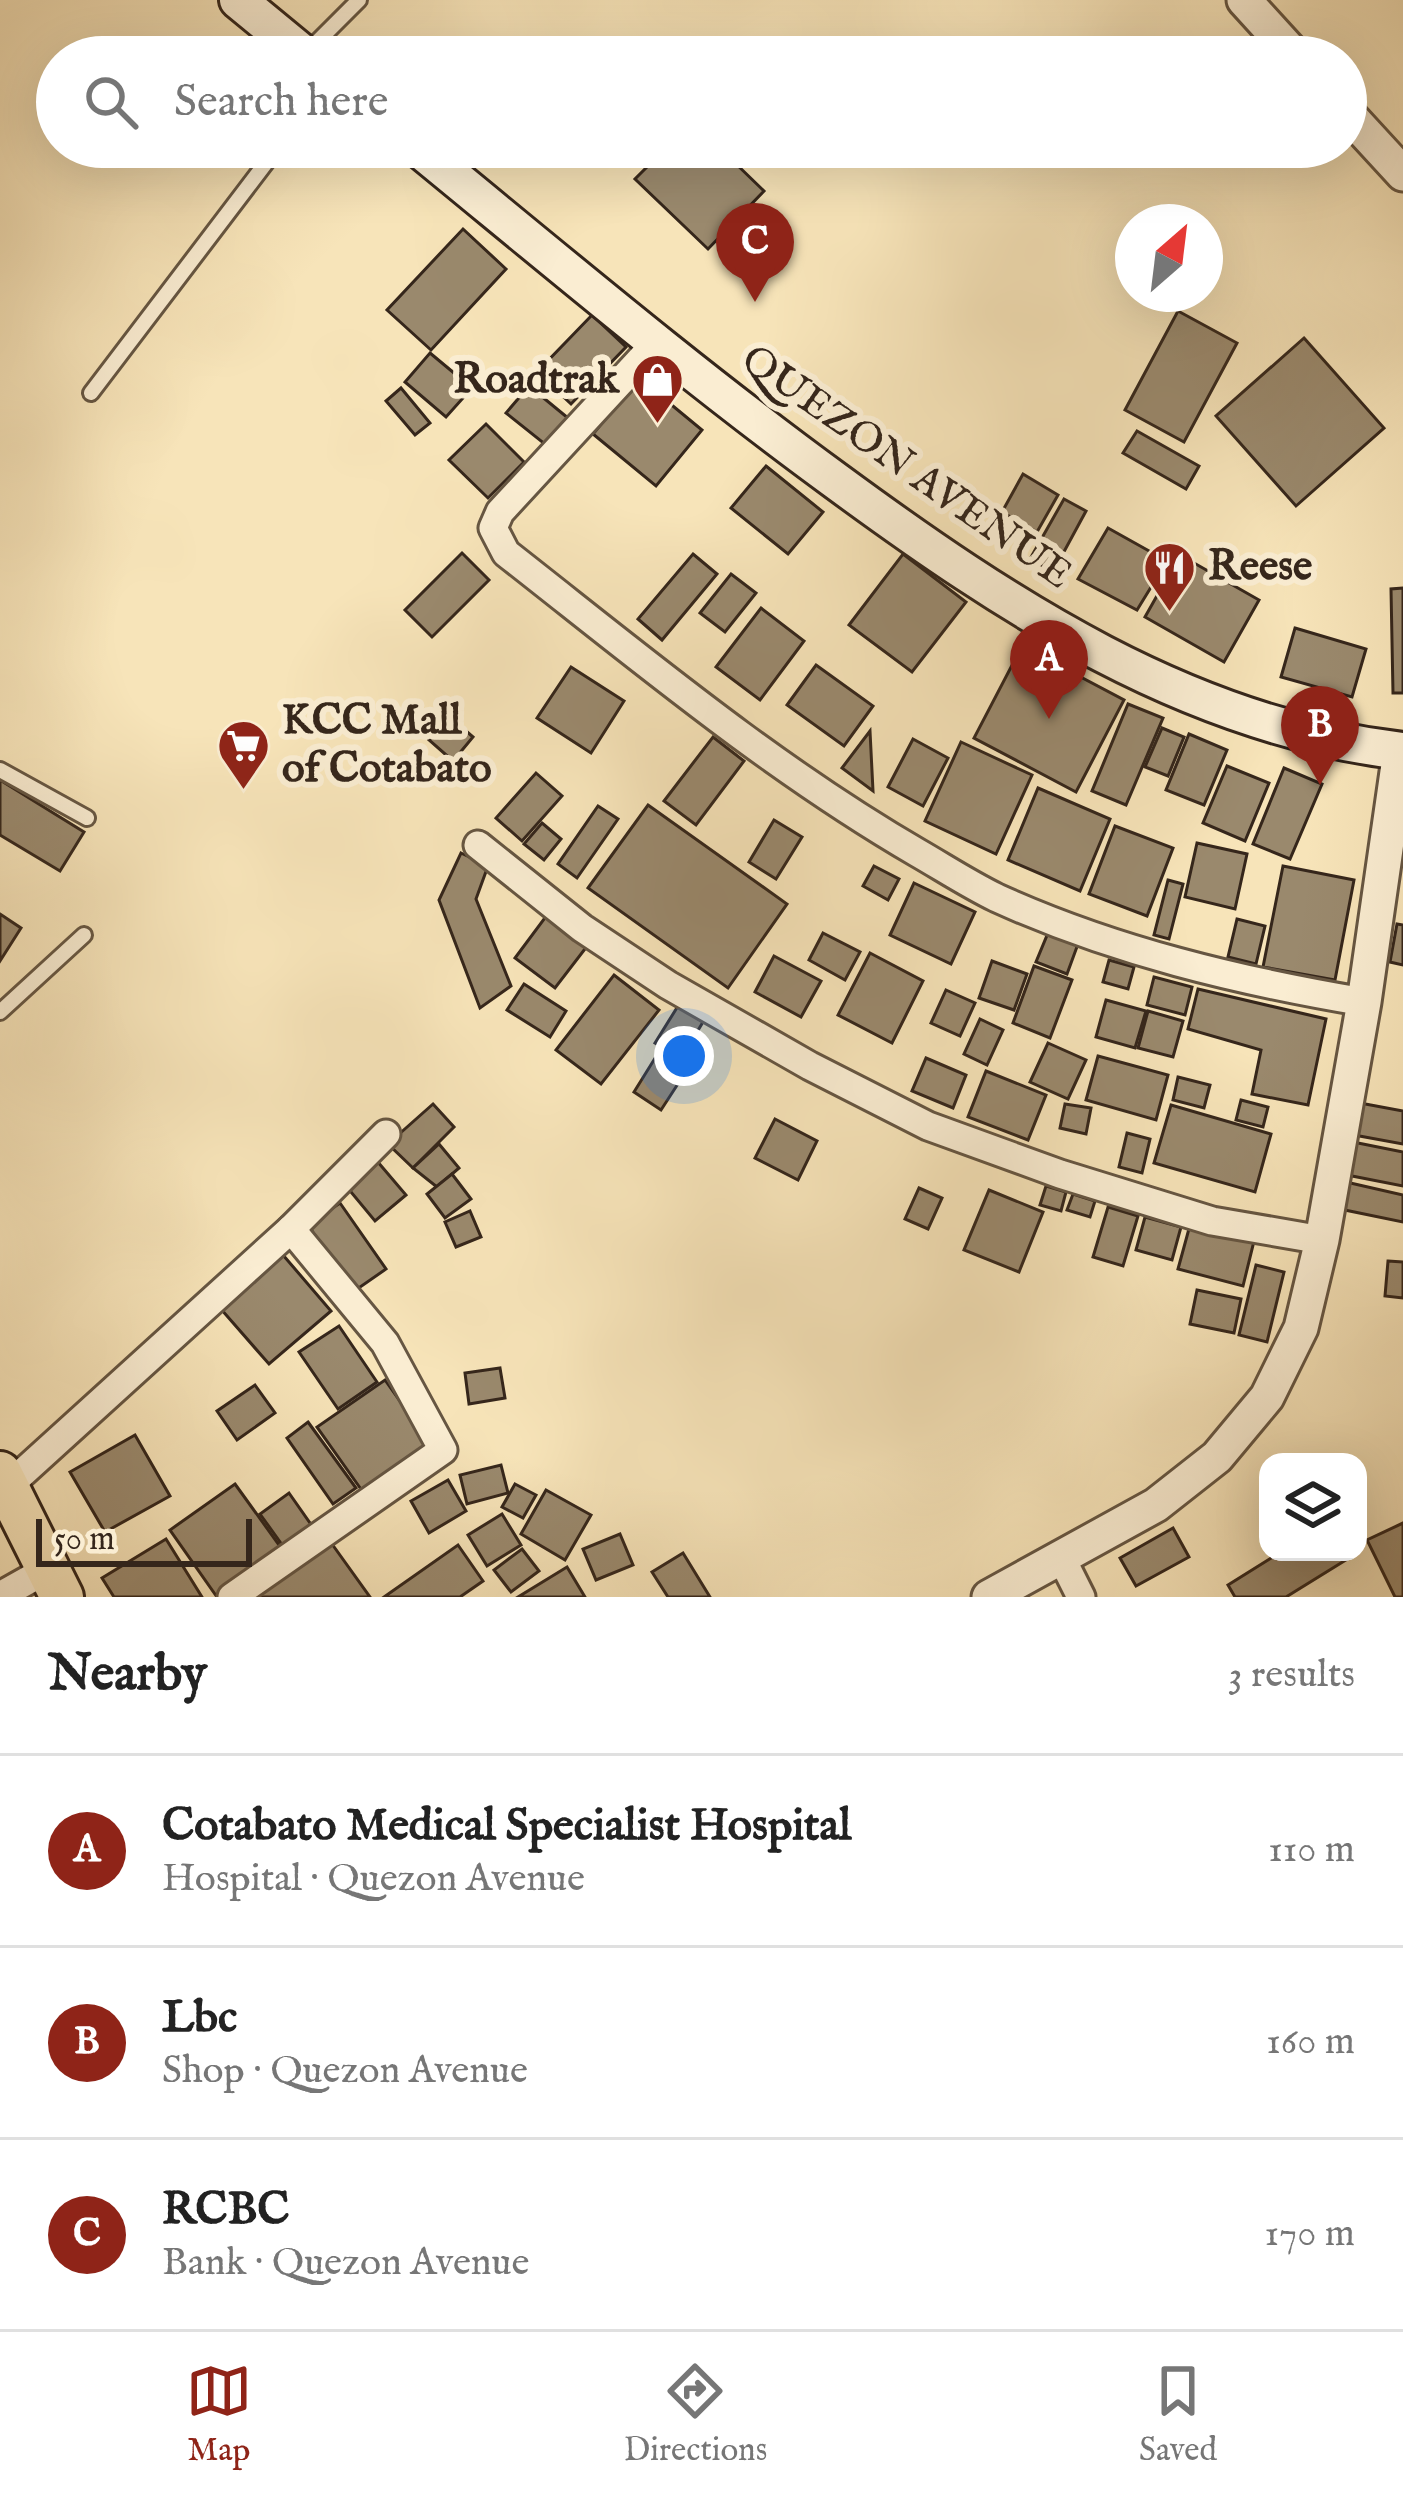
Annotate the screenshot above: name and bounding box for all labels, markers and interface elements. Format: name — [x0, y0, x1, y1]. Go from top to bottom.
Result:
search box — [36, 36, 1367, 168]
icon: search — [78, 69, 144, 135]
text: Search here — [174, 74, 388, 131]
pin: C — [716, 203, 794, 302]
north arrow — [1115, 204, 1223, 312]
street label: QUEZON AVENUE — [730, 334, 1082, 602]
shop icon: Roadtrak — [630, 352, 686, 426]
place label: Roadtrak — [454, 354, 621, 407]
restaurant icon: Reese — [1141, 539, 1197, 613]
place label: Reese — [1208, 541, 1312, 594]
pin: A — [1010, 620, 1088, 719]
pin: B — [1281, 686, 1359, 785]
place label: KCC Mall of Cotabato — [282, 695, 492, 796]
supermarket icon: KCC Mall of Cotabato — [215, 717, 271, 791]
your location — [654, 1026, 714, 1086]
map controls — [1259, 1453, 1367, 1561]
button: layers — [1259, 1453, 1367, 1561]
scale bar — [36, 1513, 252, 1566]
text: 50 m — [54, 1519, 115, 1561]
text: Nearby — [48, 1643, 207, 1708]
text: 3 results — [1228, 1651, 1355, 1700]
text: Cotabato Medical Specialist Hospital — [162, 1798, 851, 1855]
text: A — [74, 1826, 100, 1875]
text: 110 m — [1268, 1826, 1355, 1875]
text: Hospital · Quezon Avenue — [162, 1855, 585, 1904]
text: Lbc — [162, 1990, 237, 2047]
text: B — [74, 2018, 100, 2067]
text: 160 m — [1266, 2018, 1355, 2067]
text: Shop · Quezon Avenue — [162, 2047, 528, 2096]
text: RCBC — [162, 2182, 289, 2239]
text: C — [73, 2210, 101, 2259]
text: 170 m — [1264, 2210, 1355, 2259]
text: Bank · Quezon Avenue — [162, 2239, 529, 2288]
tab: Map — [186, 2358, 252, 2472]
tab: Directions — [624, 2358, 767, 2472]
tab: Saved — [1139, 2358, 1217, 2472]

